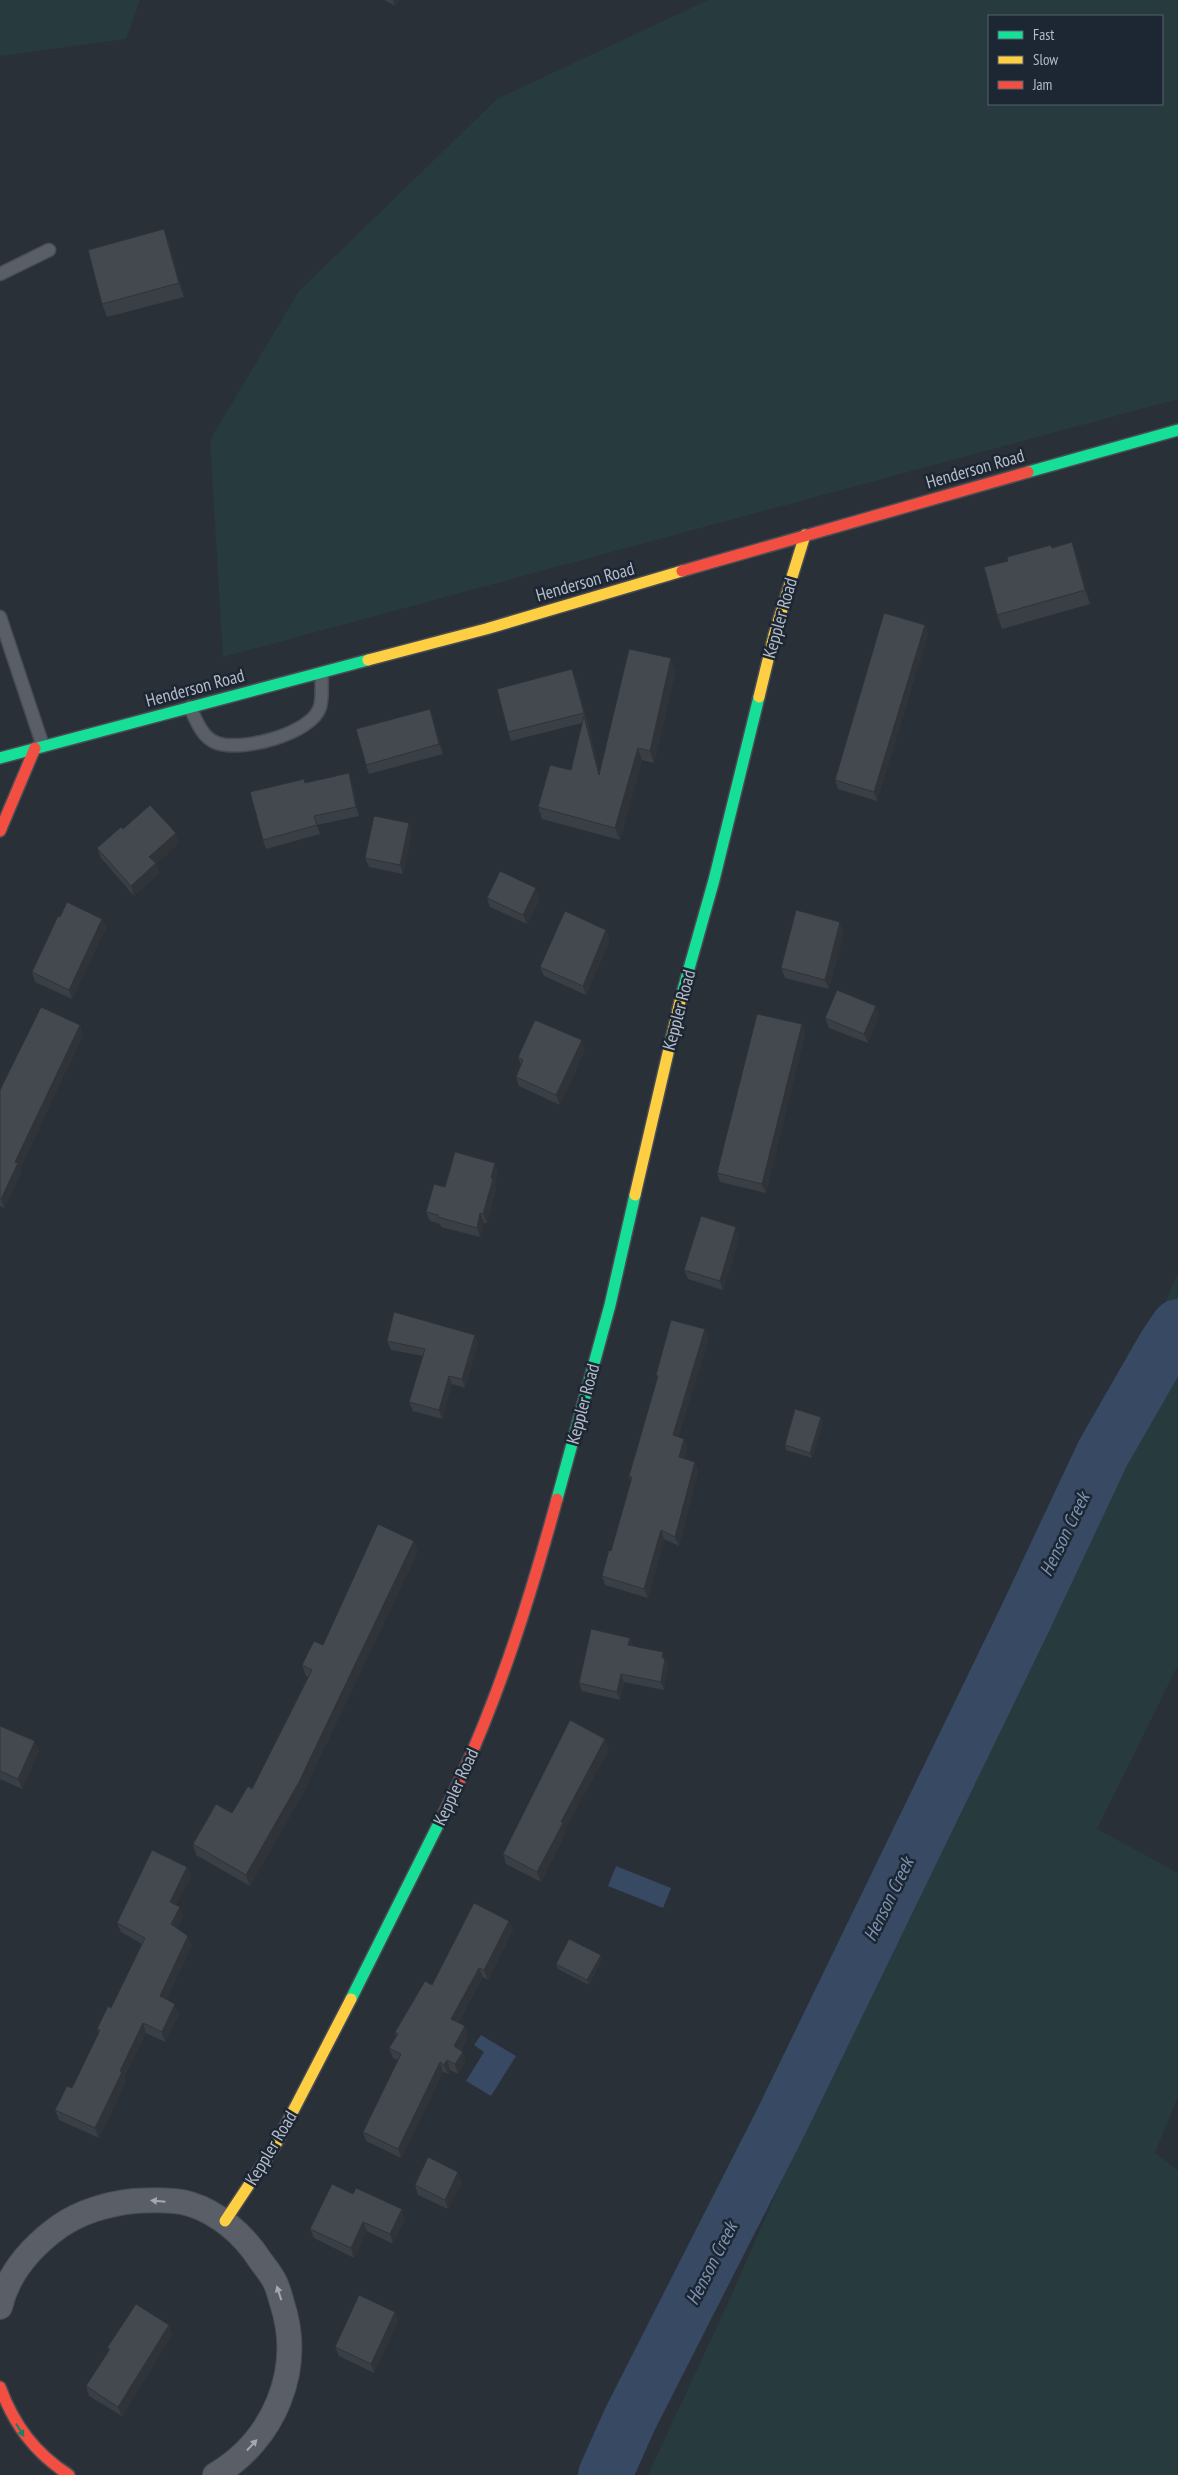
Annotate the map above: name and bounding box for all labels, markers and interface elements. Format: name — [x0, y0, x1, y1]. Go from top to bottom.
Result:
legend — [988, 15, 1163, 105]
text: Fast — [1033, 25, 1054, 44]
text: Slow — [1033, 50, 1058, 69]
text: Jam — [1032, 75, 1052, 94]
street label: Henderson Road — [923, 443, 1027, 494]
street label: Henderson Road — [533, 556, 637, 607]
street label: Keppler Road — [757, 575, 802, 661]
street label: Henderson Road — [143, 663, 247, 712]
street label: Keppler Road — [657, 967, 700, 1053]
street label: Keppler Road — [561, 1361, 604, 1447]
water label: Henson Creek — [1033, 1486, 1096, 1580]
street label: Keppler Road — [428, 1745, 483, 1829]
water label: Henson Creek — [857, 1851, 920, 1945]
street label: Keppler Road — [240, 2107, 302, 2189]
one-way arrow — [150, 2197, 166, 2205]
water label: Henson Creek — [680, 2215, 743, 2309]
one-way arrow — [275, 2286, 282, 2301]
one-way arrow — [16, 2424, 25, 2437]
one-way arrow — [246, 2439, 258, 2451]

